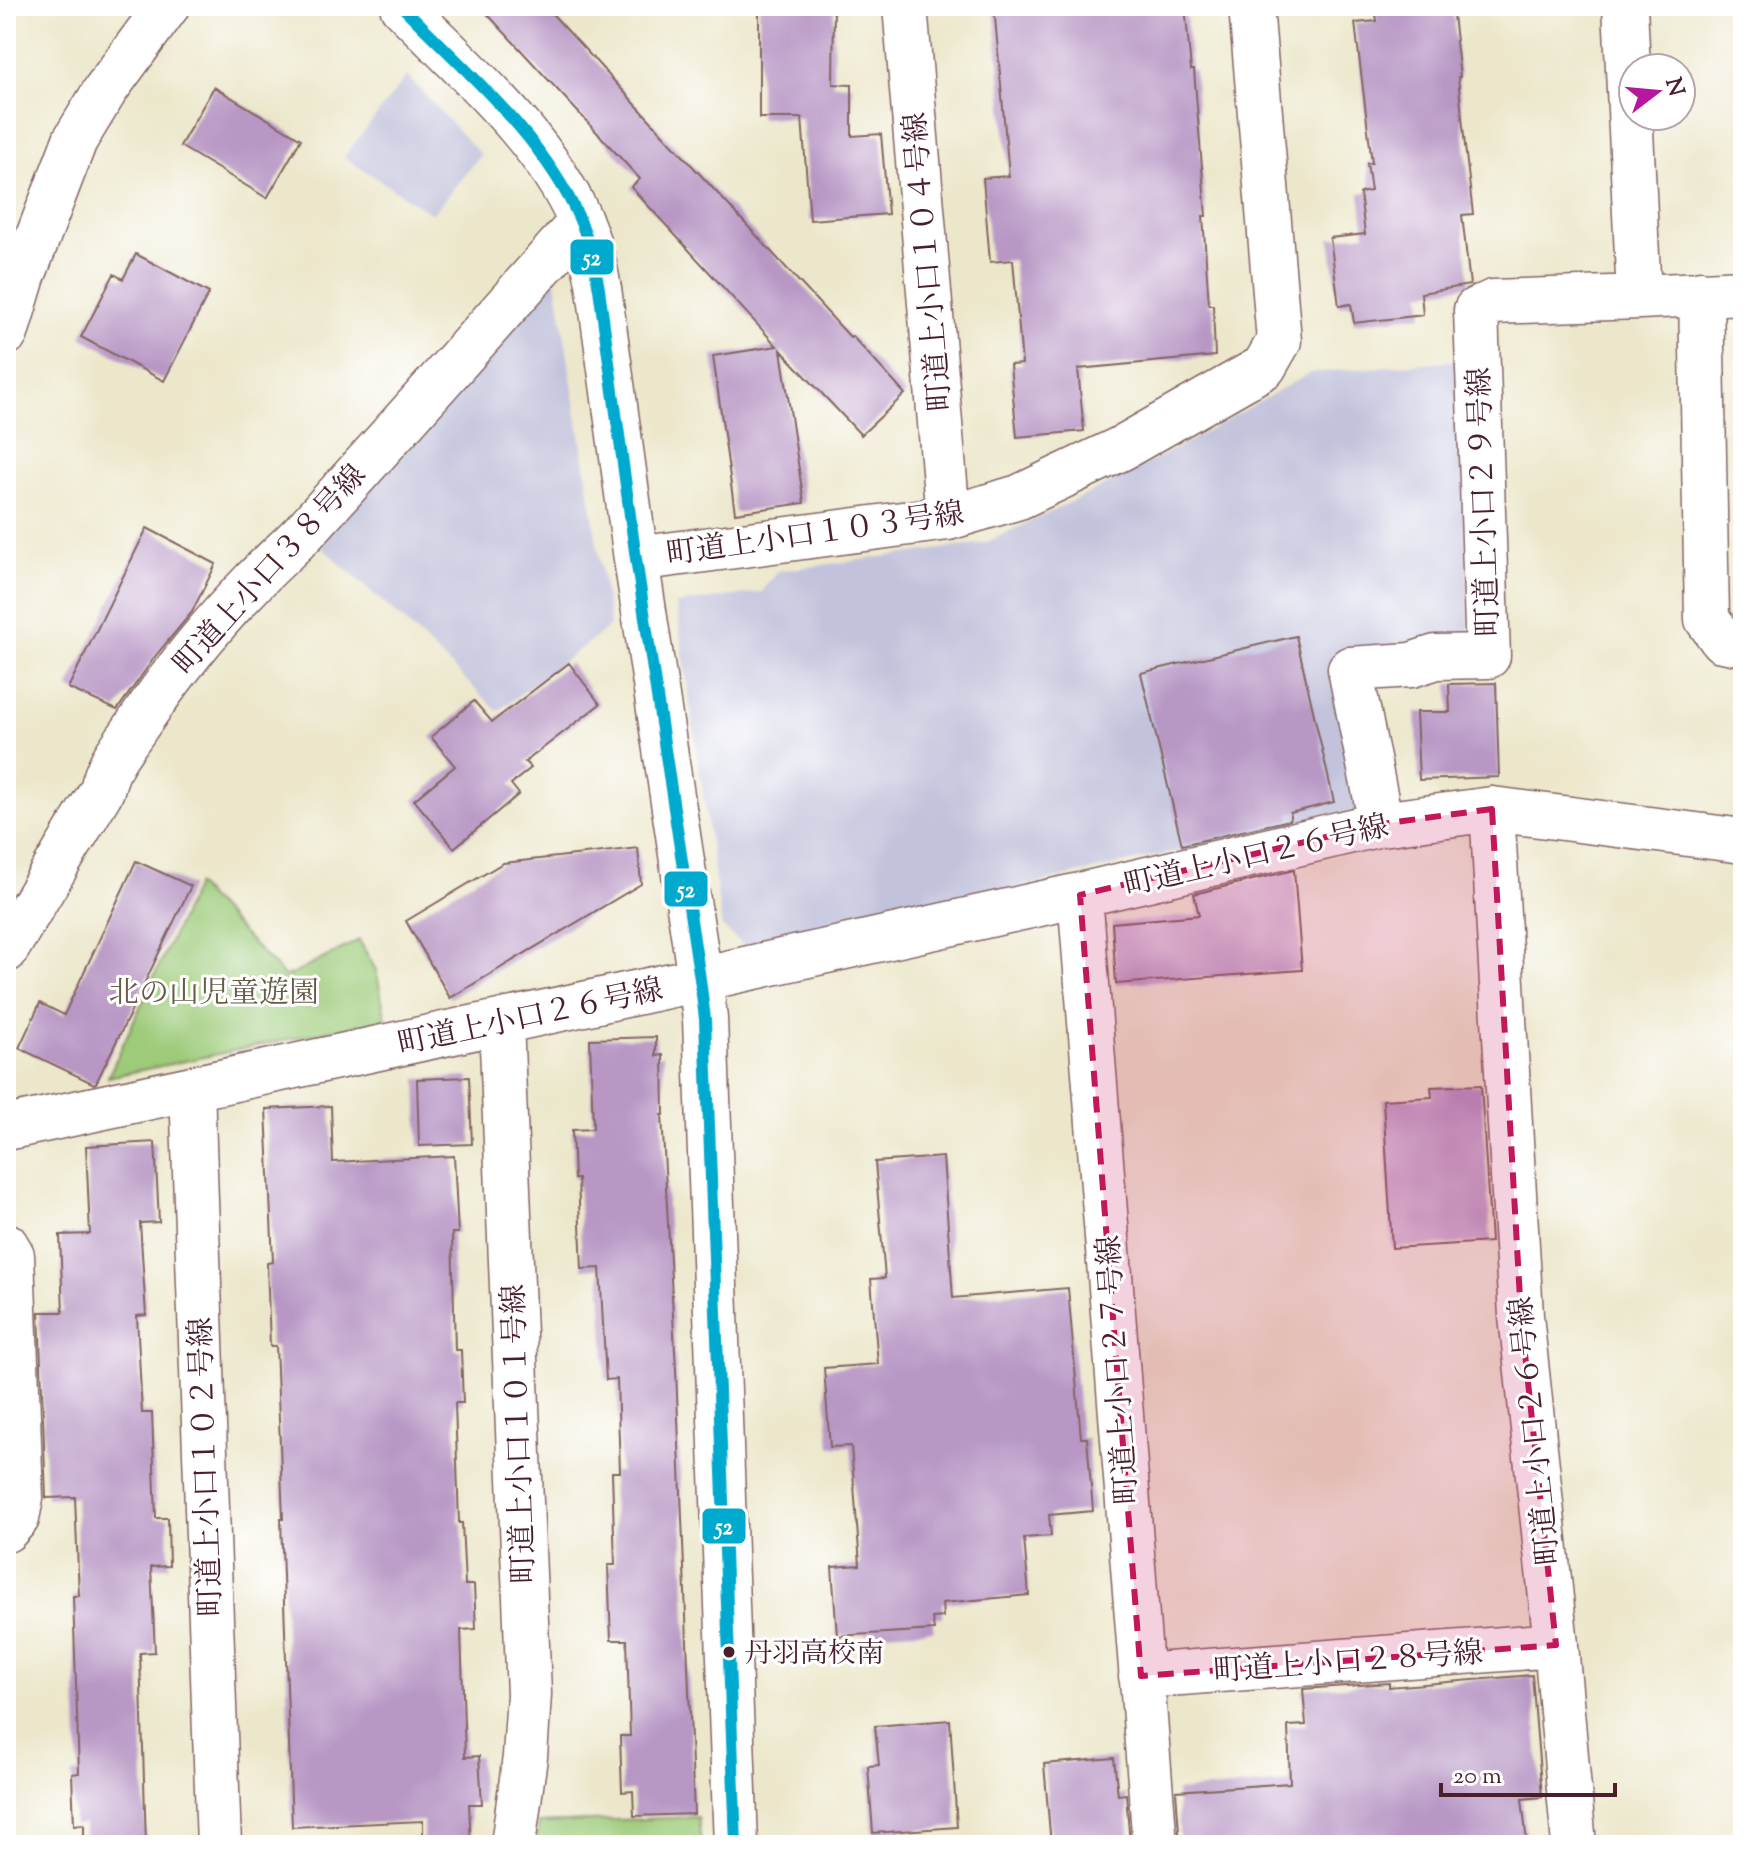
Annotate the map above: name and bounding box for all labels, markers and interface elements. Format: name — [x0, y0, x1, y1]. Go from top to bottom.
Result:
north arrow — [1617, 52, 1697, 132]
text: N — [1656, 74, 1691, 101]
street label: 町道上小口１０４号線 — [895, 110, 964, 413]
line badge: 52 — [569, 238, 615, 276]
text: 52 — [581, 244, 602, 276]
street label: 町道上小口２９号線 — [1459, 366, 1512, 638]
street label: 町道上小口３８号線 — [165, 456, 377, 685]
street label: 町道上小口１０３号線 — [664, 493, 967, 578]
street label: 町道上小口２６号線 — [1120, 806, 1393, 909]
line badge: 52 — [663, 870, 709, 908]
text: 52 — [675, 876, 696, 908]
street label: 町道上小口２６号線 — [394, 969, 667, 1068]
park label: 北の山児童遊園 — [109, 973, 319, 1016]
street label: 町道上小口２７号線 — [1089, 1234, 1150, 1506]
street label: 町道上小口１０１号線 — [494, 1283, 547, 1585]
street label: 町道上小口２６号線 — [1501, 1294, 1572, 1567]
street label: 町道上小口１０２号線 — [181, 1316, 234, 1618]
line badge: 52 — [701, 1507, 747, 1545]
text: 52 — [713, 1513, 734, 1545]
street label: 町道上小口２８号線 — [1212, 1633, 1484, 1694]
place label: 丹羽高校南 — [744, 1635, 884, 1675]
marker: 丹羽高校南 — [721, 1644, 737, 1660]
scale bar — [1441, 1747, 1615, 1797]
text: 20 m — [1453, 1760, 1502, 1794]

